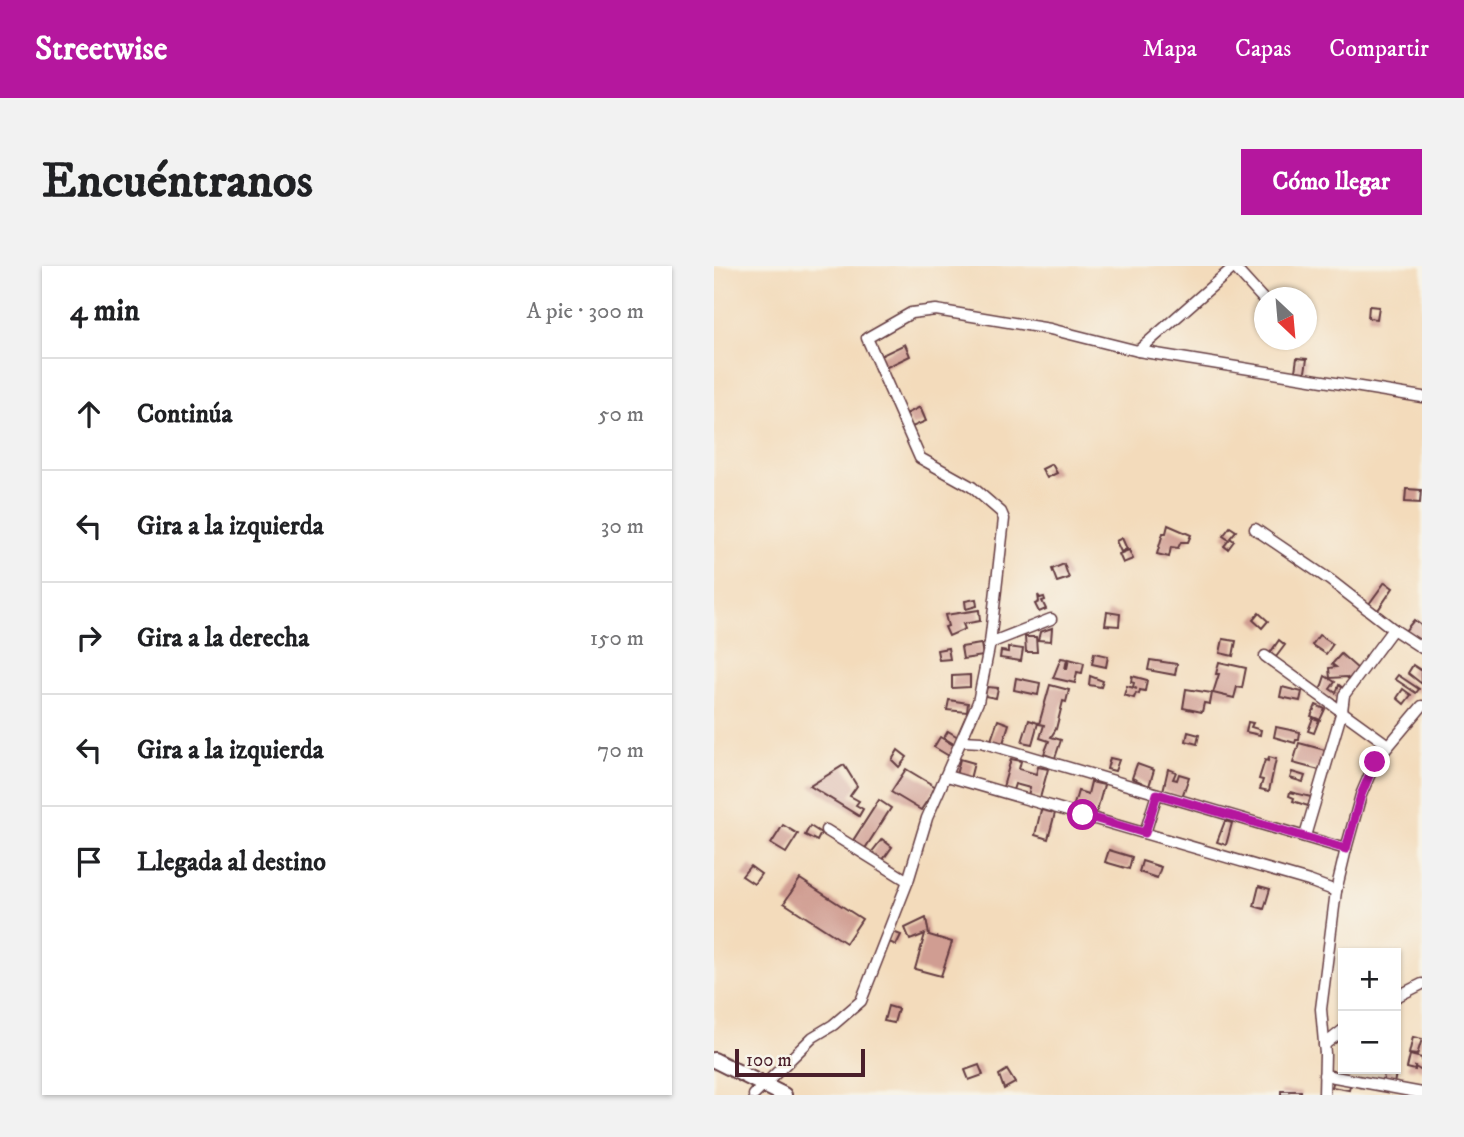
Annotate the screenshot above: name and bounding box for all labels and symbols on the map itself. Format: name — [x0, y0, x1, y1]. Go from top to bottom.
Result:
north arrow — [1254, 287, 1317, 350]
route end — [1359, 746, 1390, 777]
route start — [1067, 799, 1098, 830]
scale bar — [735, 1046, 864, 1078]

